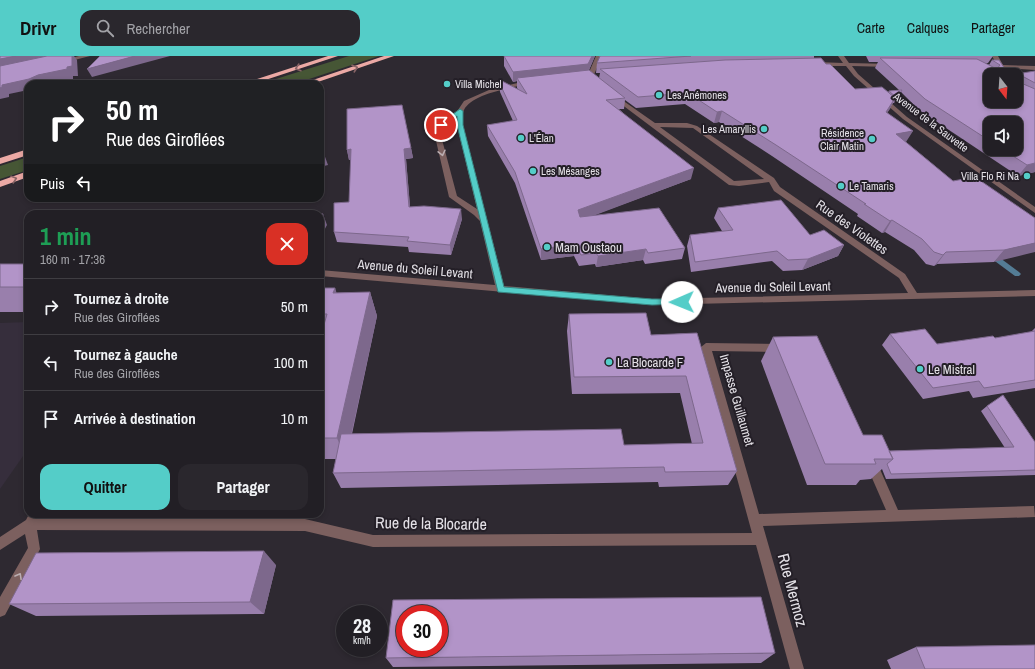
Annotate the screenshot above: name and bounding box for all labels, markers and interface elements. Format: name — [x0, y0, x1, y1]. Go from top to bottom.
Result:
search box — [80, 10, 360, 46]
text: Drivr — [20, 15, 56, 41]
icon: search — [94, 17, 116, 39]
text: Rechercher — [126, 18, 190, 39]
text: Carte — [857, 19, 885, 37]
text: Calques — [907, 19, 949, 37]
text: Partager — [971, 19, 1015, 37]
one-way arrow — [294, 63, 301, 72]
one-way arrow — [352, 64, 359, 72]
north arrow — [983, 68, 1023, 108]
map controls — [983, 68, 1023, 156]
place label: Villa Michel — [455, 77, 501, 91]
marker: Villa Michel — [442, 79, 452, 89]
place label: Les Anémones — [667, 88, 727, 102]
street label: Avenue de la Sauvette — [890, 89, 971, 155]
marker: Les Anémones — [654, 90, 664, 100]
text: 50 m — [106, 91, 158, 129]
icon: right — [40, 96, 92, 148]
pin — [424, 108, 458, 142]
icon: arrive — [430, 114, 452, 136]
button: sound — [983, 116, 1023, 156]
place label: Les Amaryllis — [702, 122, 756, 136]
marker: Les Amaryllis — [759, 124, 769, 134]
place label: Résidence Clair Matin — [820, 126, 864, 153]
text: Rue des Giroflées — [106, 127, 225, 152]
place label: L'Élan — [529, 131, 554, 145]
marker: L'Élan — [516, 133, 526, 143]
marker: Résidence Clair Matin — [867, 134, 877, 144]
one-way arrow — [438, 150, 446, 156]
place label: Les Mésanges — [541, 164, 600, 178]
marker: Les Mésanges — [528, 166, 538, 176]
place label: Villa Flo Ri Na — [961, 169, 1019, 183]
marker: Villa Flo Ri Na — [1022, 171, 1032, 181]
icon: left — [73, 172, 95, 194]
text: Puis — [40, 173, 65, 194]
one-way arrow — [10, 175, 17, 184]
place label: Le Tamaris — [849, 179, 894, 193]
marker: Le Tamaris — [836, 181, 846, 191]
street label: Rue des Violettes — [813, 196, 891, 258]
text: 1 min — [40, 220, 91, 252]
button: close — [266, 223, 308, 265]
place label: Mam Oustaou — [555, 239, 622, 256]
marker: Mam Oustaou — [542, 242, 552, 252]
text: 160 m · 17:36 — [40, 251, 105, 268]
street label: Avenue du Soleil Levant — [356, 255, 473, 282]
street label: Avenue du Soleil Levant — [714, 277, 831, 297]
position arrow — [661, 281, 703, 323]
text: Tournez à droite — [74, 288, 169, 309]
icon: right — [40, 296, 62, 318]
text: 50 m — [281, 296, 308, 317]
text: Rue des Giroflées — [74, 309, 160, 326]
text: Tournez à gauche — [74, 344, 178, 365]
icon: left — [40, 352, 62, 374]
text: 100 m — [274, 352, 308, 373]
street label: Impasse Guillaumet — [716, 352, 758, 448]
place label: La Blocarde F — [617, 354, 684, 371]
marker: La Blocarde F — [604, 357, 614, 367]
place label: Le Mistral — [928, 361, 975, 378]
marker: Le Mistral — [915, 364, 925, 374]
text: Rue des Giroflées — [74, 365, 160, 382]
icon: arrive — [40, 408, 62, 430]
text: Arrivée à destination — [74, 408, 196, 429]
text: 10 m — [281, 408, 308, 429]
button: Quitter — [40, 464, 170, 510]
button: Partager — [178, 464, 308, 510]
street label: Rue de la Blocarde — [375, 511, 487, 535]
street label: Rue Mermoz — [773, 551, 813, 630]
one-way arrow — [15, 572, 22, 580]
speed limit sign: 30 — [396, 605, 448, 657]
text: 28 — [353, 612, 371, 639]
text: km/h — [353, 634, 371, 647]

